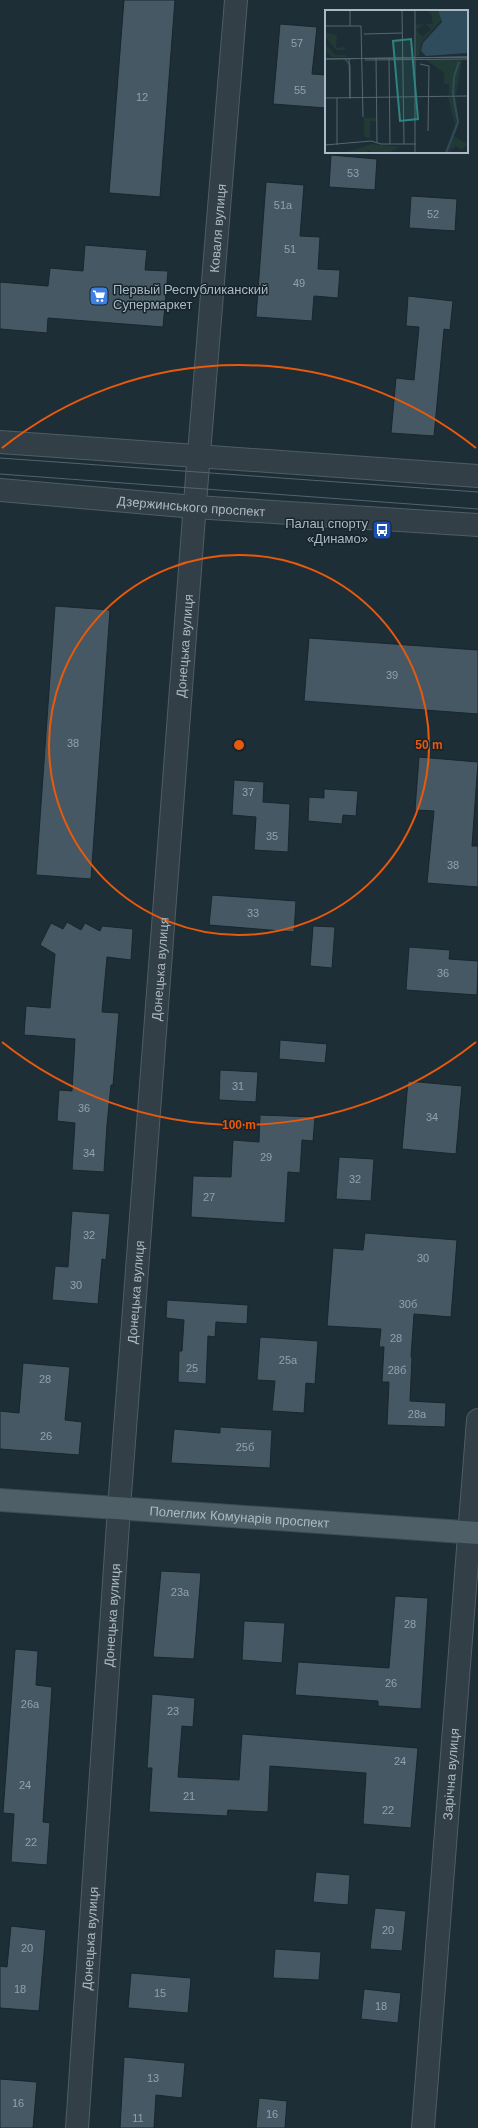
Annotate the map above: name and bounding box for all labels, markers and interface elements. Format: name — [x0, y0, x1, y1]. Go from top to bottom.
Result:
inset map — [325, 10, 468, 153]
house number: 57 — [291, 37, 303, 49]
house number: 55 — [294, 84, 306, 96]
house number: 12 — [136, 91, 148, 103]
house number: 53 — [347, 167, 359, 179]
street label: Коваля вулиця — [207, 183, 229, 273]
house number: 51а — [274, 199, 293, 211]
house number: 52 — [427, 208, 439, 220]
house number: 51 — [284, 243, 296, 255]
house number: 49 — [293, 277, 305, 289]
place label: Первый Республиканский Супермаркет — [113, 282, 268, 312]
supermarket icon: Первый Республиканский Супермаркет — [88, 285, 110, 307]
street label: Дзержинського проспект — [117, 493, 266, 519]
place label: Палац спорту «Динамо» — [285, 516, 368, 546]
bus stop icon: Палац спорту «Динамо» — [371, 519, 393, 541]
street label: Донецька вулиця — [173, 594, 196, 698]
house number: 39 — [386, 669, 398, 681]
house number: 38 — [67, 737, 79, 749]
centre of rings — [232, 738, 246, 752]
text: 50 m — [415, 738, 443, 752]
house number: 37 — [242, 786, 254, 798]
house number: 35 — [266, 830, 278, 842]
house number: 38 — [447, 859, 459, 871]
house number: 33 — [247, 907, 259, 919]
street label: Донецька вулиця — [149, 917, 172, 1021]
house number: 36 — [437, 967, 449, 979]
house number: 31 — [232, 1080, 244, 1092]
house number: 36 — [78, 1102, 90, 1114]
house number: 34 — [426, 1111, 438, 1123]
text: 100 m — [222, 1118, 256, 1132]
house number: 34 — [83, 1147, 95, 1159]
house number: 29 — [260, 1151, 272, 1163]
house number: 32 — [349, 1173, 361, 1185]
house number: 27 — [203, 1191, 215, 1203]
house number: 32 — [83, 1229, 95, 1241]
street label: Донецька вулиця — [124, 1240, 147, 1344]
house number: 30 — [417, 1252, 429, 1264]
house number: 30 — [70, 1279, 82, 1291]
house number: 30б — [399, 1298, 417, 1310]
house number: 28 — [390, 1332, 402, 1344]
house number: 25а — [279, 1354, 298, 1366]
house number: 25 — [186, 1362, 198, 1374]
house number: 28б — [388, 1364, 406, 1376]
house number: 28 — [39, 1373, 51, 1385]
house number: 28а — [408, 1408, 427, 1420]
house number: 26 — [40, 1430, 52, 1442]
house number: 25б — [236, 1441, 254, 1453]
street label: Полеглих Комунарів проспект — [149, 1503, 330, 1531]
street label: Донецька вулиця — [101, 1563, 123, 1668]
house number: 23а — [171, 1586, 190, 1598]
house number: 28 — [404, 1618, 416, 1630]
house number: 26 — [385, 1677, 397, 1689]
house number: 26а — [21, 1698, 40, 1710]
house number: 23 — [167, 1705, 179, 1717]
street label: Зарічна вулиця — [440, 1728, 462, 1821]
house number: 24 — [394, 1755, 406, 1767]
house number: 24 — [19, 1779, 31, 1791]
house number: 21 — [183, 1790, 195, 1802]
house number: 22 — [382, 1804, 394, 1816]
house number: 22 — [25, 1836, 37, 1848]
street label: Донецька вулиця — [79, 1886, 101, 1991]
house number: 20 — [382, 1924, 394, 1936]
house number: 20 — [21, 1942, 33, 1954]
house number: 18 — [14, 1983, 26, 1995]
house number: 15 — [154, 1987, 166, 1999]
house number: 18 — [375, 2000, 387, 2012]
house number: 13 — [147, 2072, 159, 2084]
house number: 16 — [12, 2097, 24, 2109]
house number: 16 — [266, 2108, 278, 2120]
house number: 11 — [132, 2112, 144, 2124]

